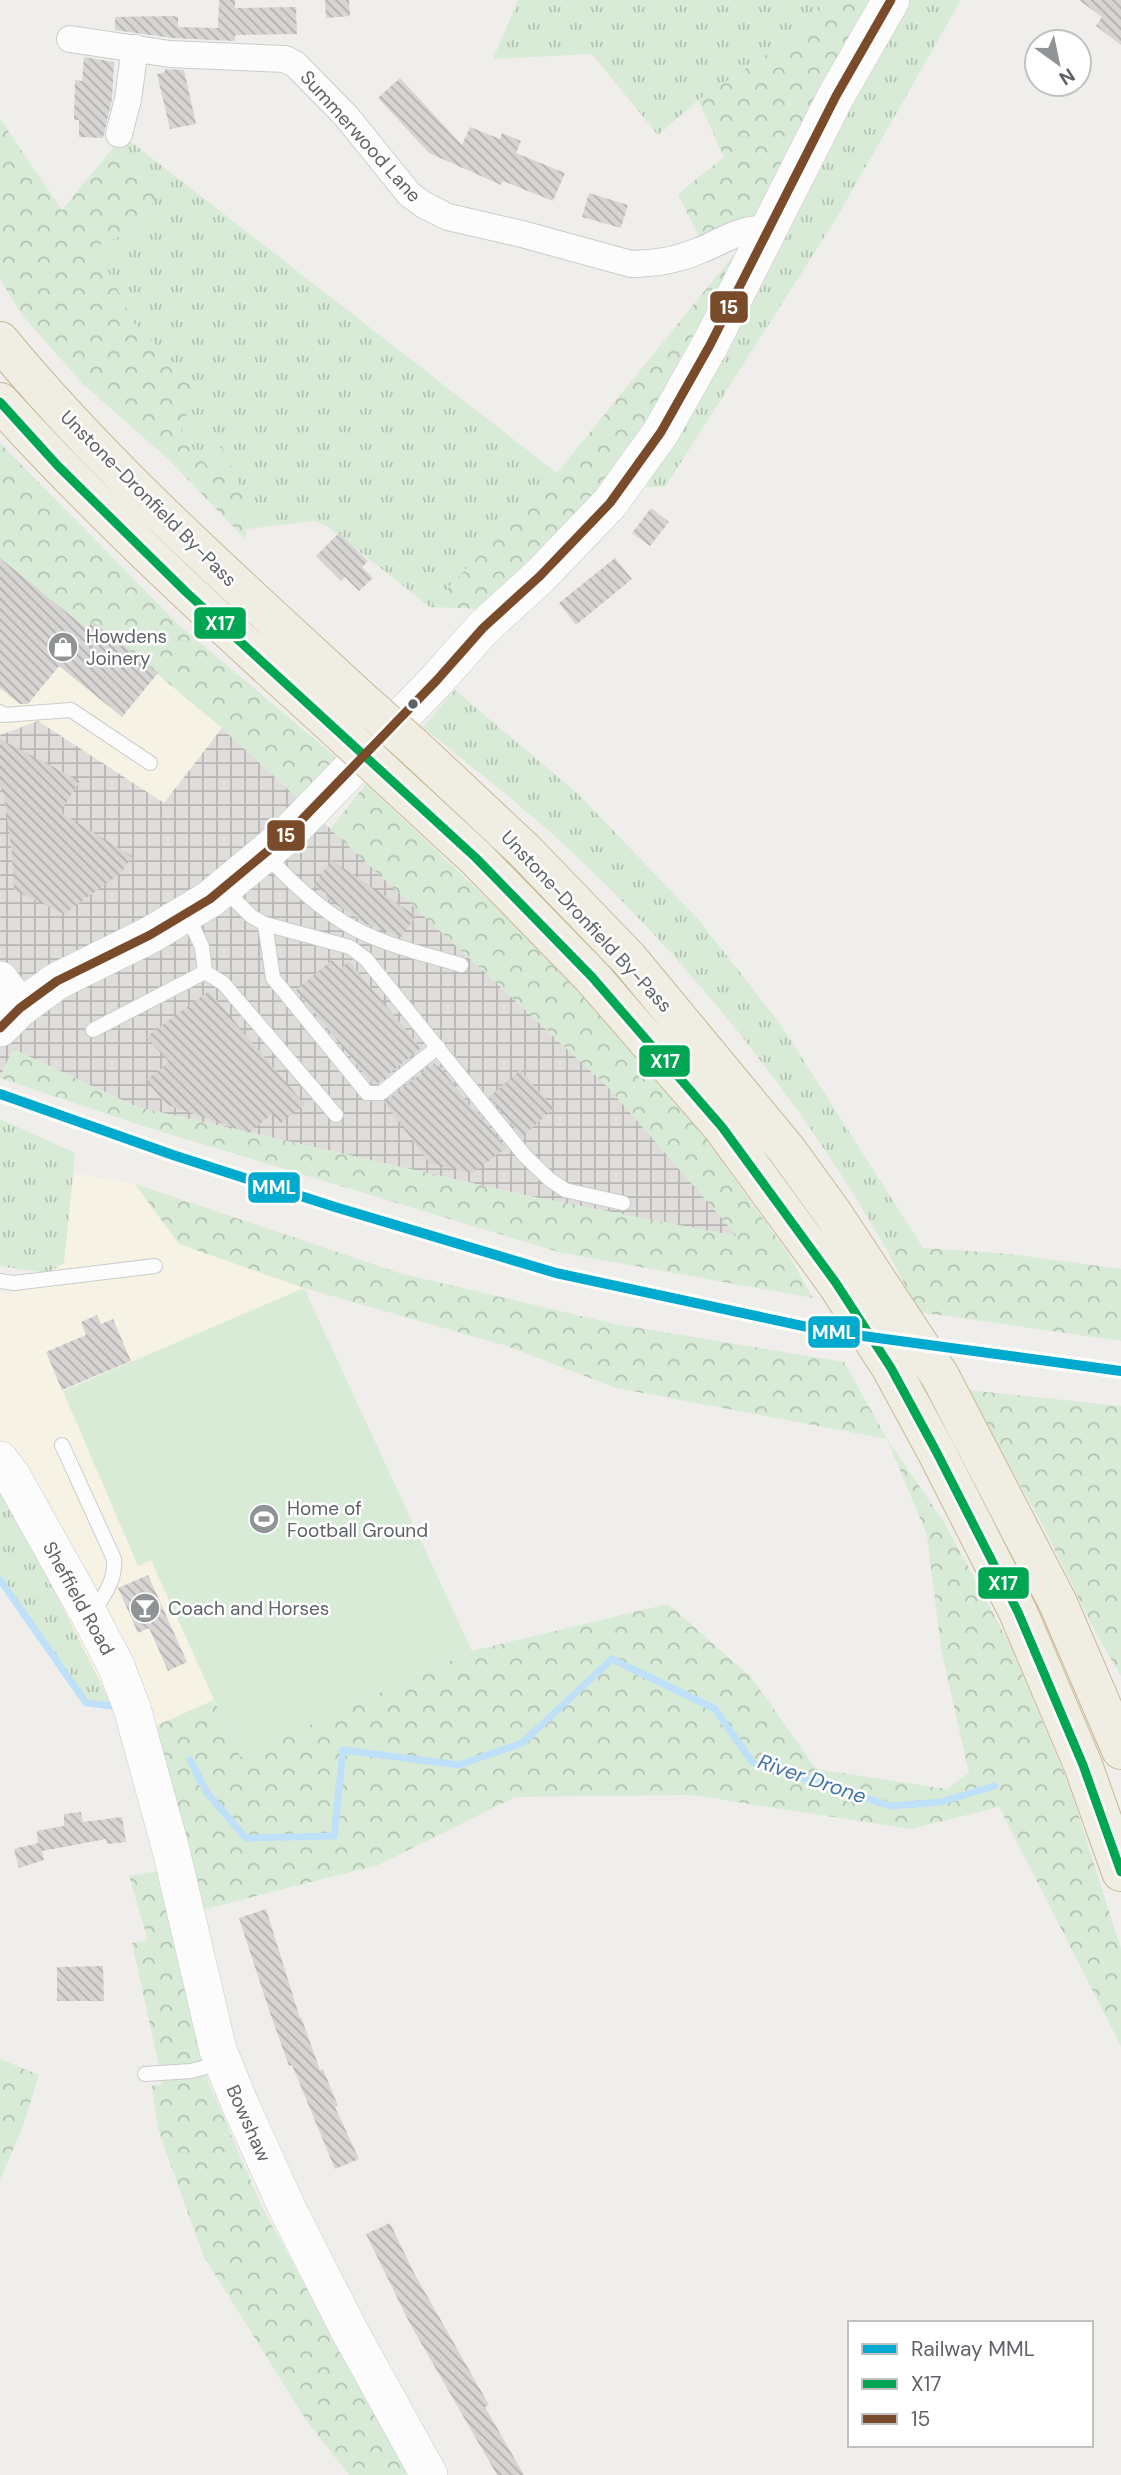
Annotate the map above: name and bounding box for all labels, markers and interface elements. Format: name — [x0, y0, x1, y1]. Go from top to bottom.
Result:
north arrow — [1023, 28, 1093, 98]
text: N — [1054, 63, 1080, 91]
street label: Summerwood Lane — [295, 65, 427, 208]
line badge: 15 — [709, 290, 749, 324]
text: 15 — [720, 295, 738, 320]
street label: Unstone-Dronfield By-Pass — [55, 405, 242, 592]
line badge: X17 — [193, 606, 247, 640]
text: X17 — [205, 611, 235, 636]
place label: Howdens Joinery — [86, 624, 167, 671]
shop icon: Howdens Joinery — [46, 630, 80, 664]
unlabelled marker — [406, 697, 420, 711]
line badge: 15 — [266, 819, 306, 852]
text: 15 — [277, 823, 295, 848]
street label: Unstone-Dronfield By-Pass — [496, 825, 678, 1018]
line badge: X17 — [638, 1044, 691, 1078]
text: X17 — [650, 1049, 680, 1074]
line badge: MML — [247, 1171, 301, 1204]
text: MML — [252, 1175, 296, 1200]
line badge: MML — [807, 1315, 861, 1349]
text: MML — [812, 1320, 856, 1345]
place label: Home of Football Ground — [287, 1496, 428, 1543]
sports icon: Home of Football Ground — [247, 1502, 281, 1536]
street label: Sheffield Road — [37, 1537, 120, 1659]
line badge: X17 — [977, 1566, 1030, 1600]
text: X17 — [988, 1571, 1018, 1596]
bar icon: Coach and Horses — [128, 1591, 162, 1625]
place label: Coach and Horses — [168, 1596, 329, 1621]
water label: River Drone — [754, 1747, 870, 1811]
street label: Bowshaw — [220, 2081, 277, 2166]
legend — [848, 2321, 1093, 2447]
text: Railway MML — [911, 2335, 1035, 2363]
text: X17 — [911, 2370, 941, 2398]
text: 15 — [911, 2405, 930, 2433]

